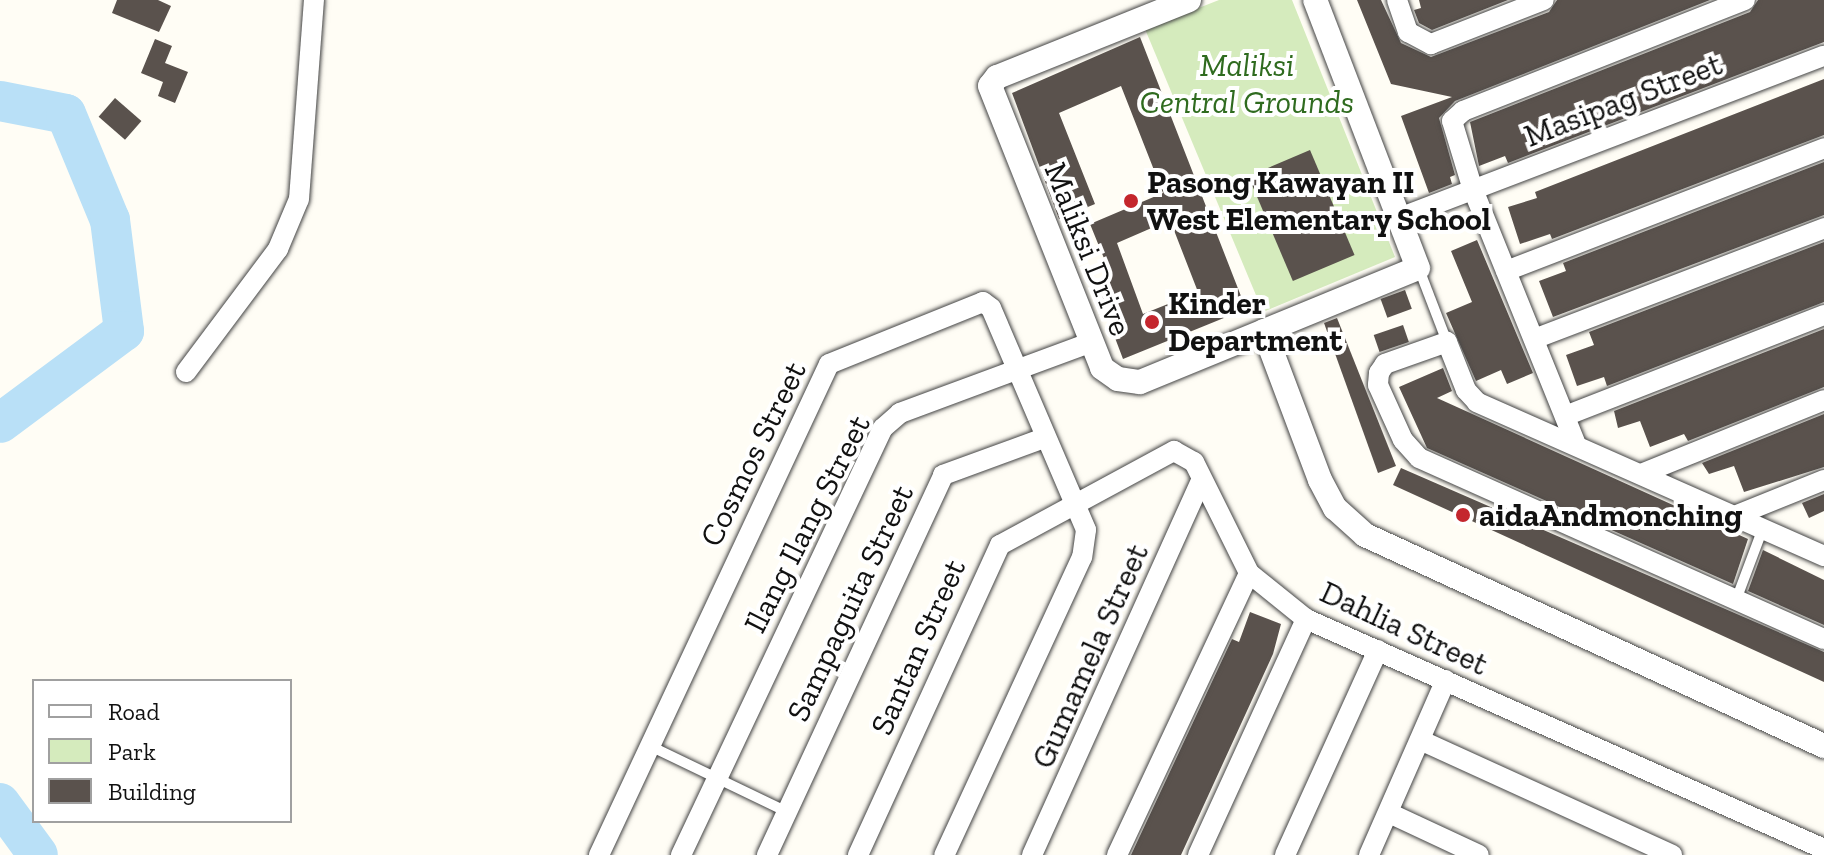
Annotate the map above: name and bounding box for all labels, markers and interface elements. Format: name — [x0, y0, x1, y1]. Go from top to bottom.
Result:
street label: Masipag Street — [1519, 45, 1727, 155]
park label: Maliksi Central Grounds — [1140, 47, 1354, 122]
street label: Maliksi Drive — [1036, 157, 1140, 341]
place label: Pasong Kawayan II West Elementary School — [1147, 164, 1492, 239]
marker: Pasong Kawayan II West Elementary School — [1122, 192, 1140, 210]
place label: Kinder Department — [1168, 285, 1342, 360]
marker: Kinder Department — [1143, 313, 1161, 331]
street label: Cosmos Street — [692, 355, 814, 553]
street label: Ilang Ilang Street — [736, 409, 878, 639]
street label: Sampaguita Street — [778, 479, 922, 727]
place label: aidaAndmonching — [1479, 496, 1743, 534]
marker: aidaAndmonching — [1454, 506, 1472, 524]
street label: Gumamela Street — [1023, 538, 1157, 774]
street label: Santan Street — [862, 553, 974, 741]
street label: Dahlia Street — [1314, 573, 1494, 683]
legend — [32, 679, 292, 823]
text: Road — [108, 697, 160, 726]
text: Park — [108, 737, 156, 766]
text: Building — [108, 777, 196, 806]

